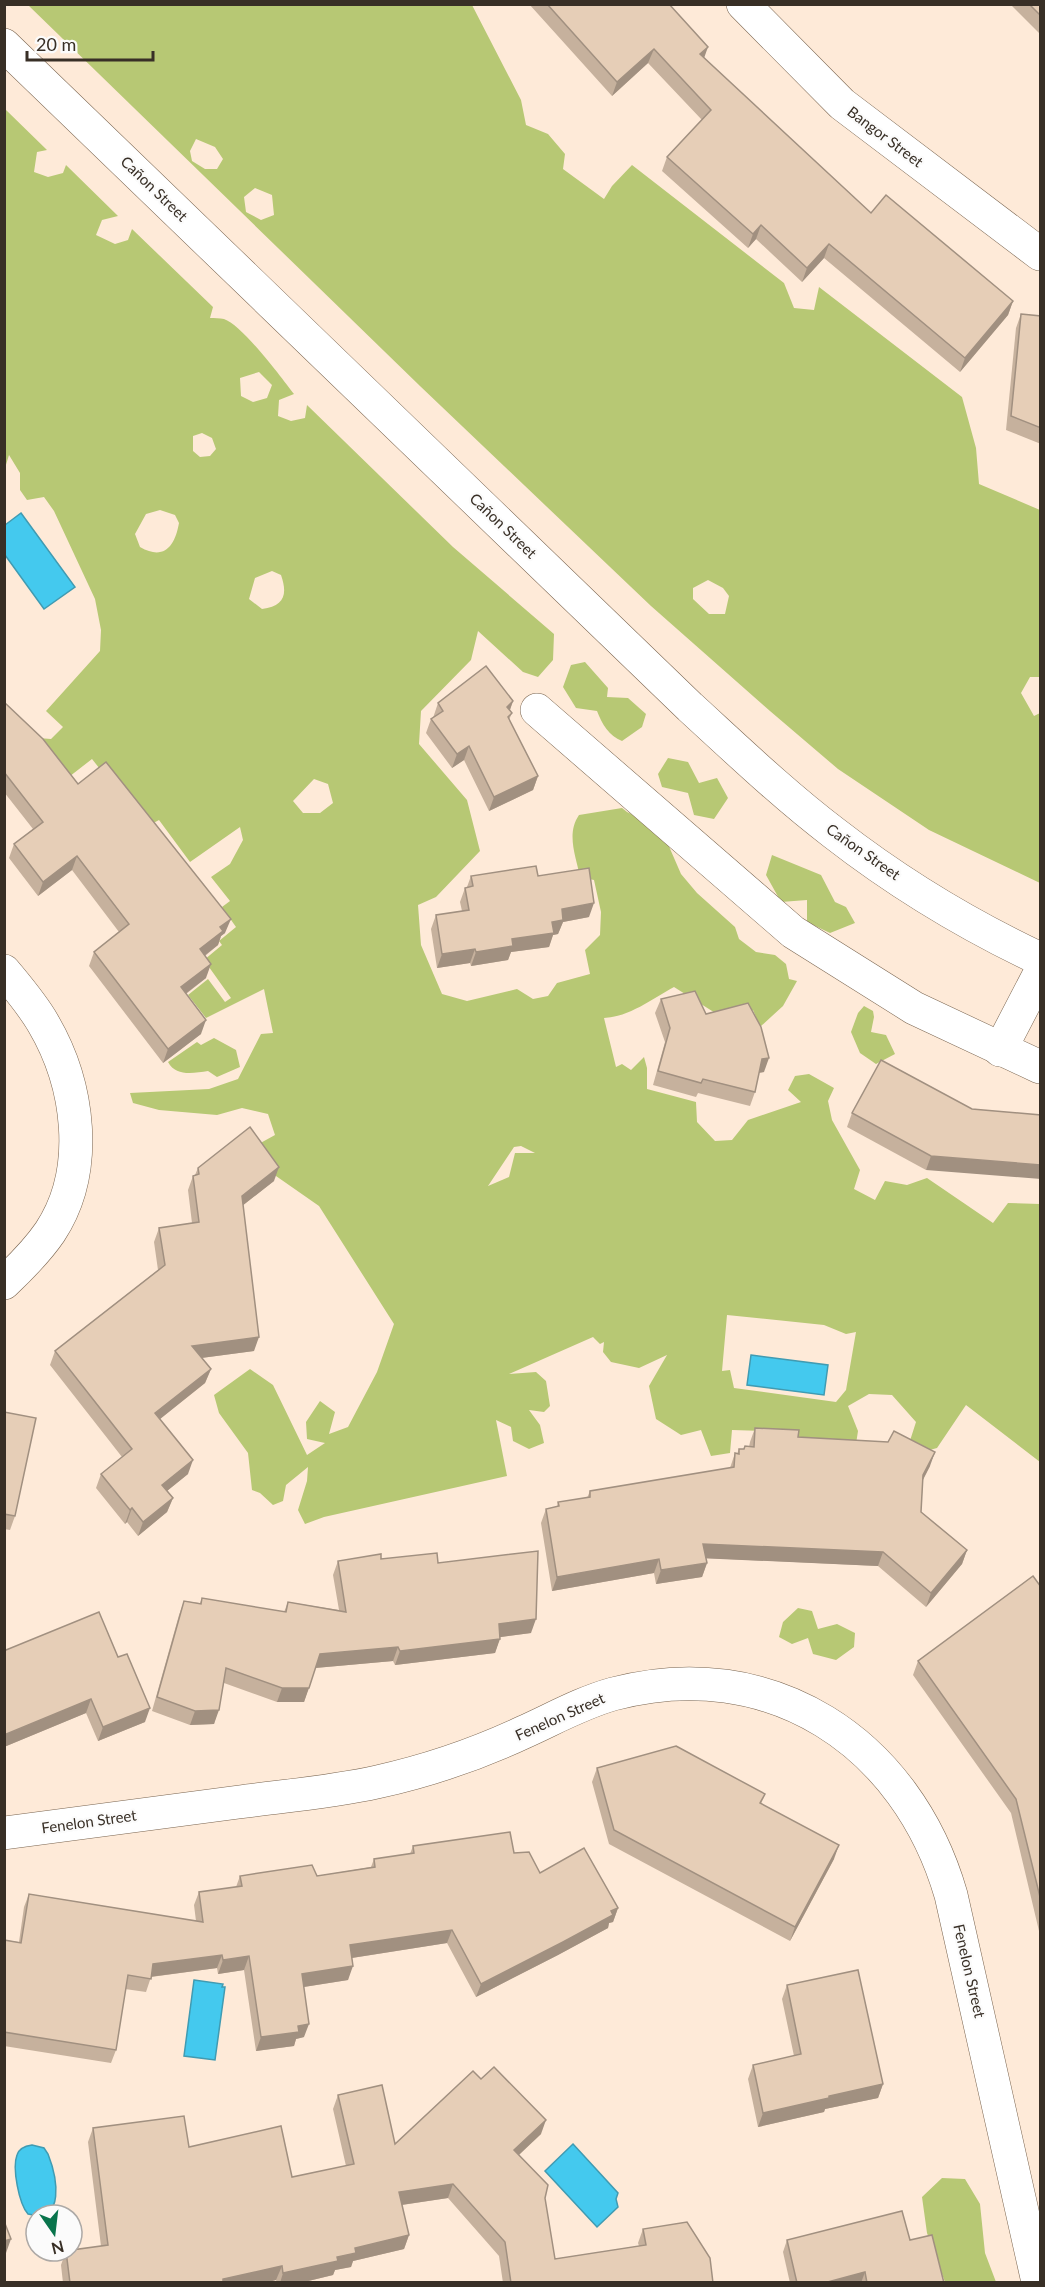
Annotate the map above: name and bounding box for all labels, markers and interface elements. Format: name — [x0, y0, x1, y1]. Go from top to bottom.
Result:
scale bar — [27, 24, 153, 62]
text: 20 m — [36, 33, 76, 55]
street label: Bangor Street — [844, 102, 927, 171]
street label: Cañon Street — [117, 152, 192, 225]
street label: Cañon Street — [466, 489, 541, 562]
street label: Cañon Street — [823, 819, 904, 884]
street label: Fenelon Street — [512, 1688, 608, 1744]
street label: Fenelon Street — [40, 1805, 138, 1837]
street label: Fenelon Street — [950, 1922, 990, 2020]
north arrow — [24, 2203, 84, 2263]
text: N — [49, 2237, 66, 2259]

